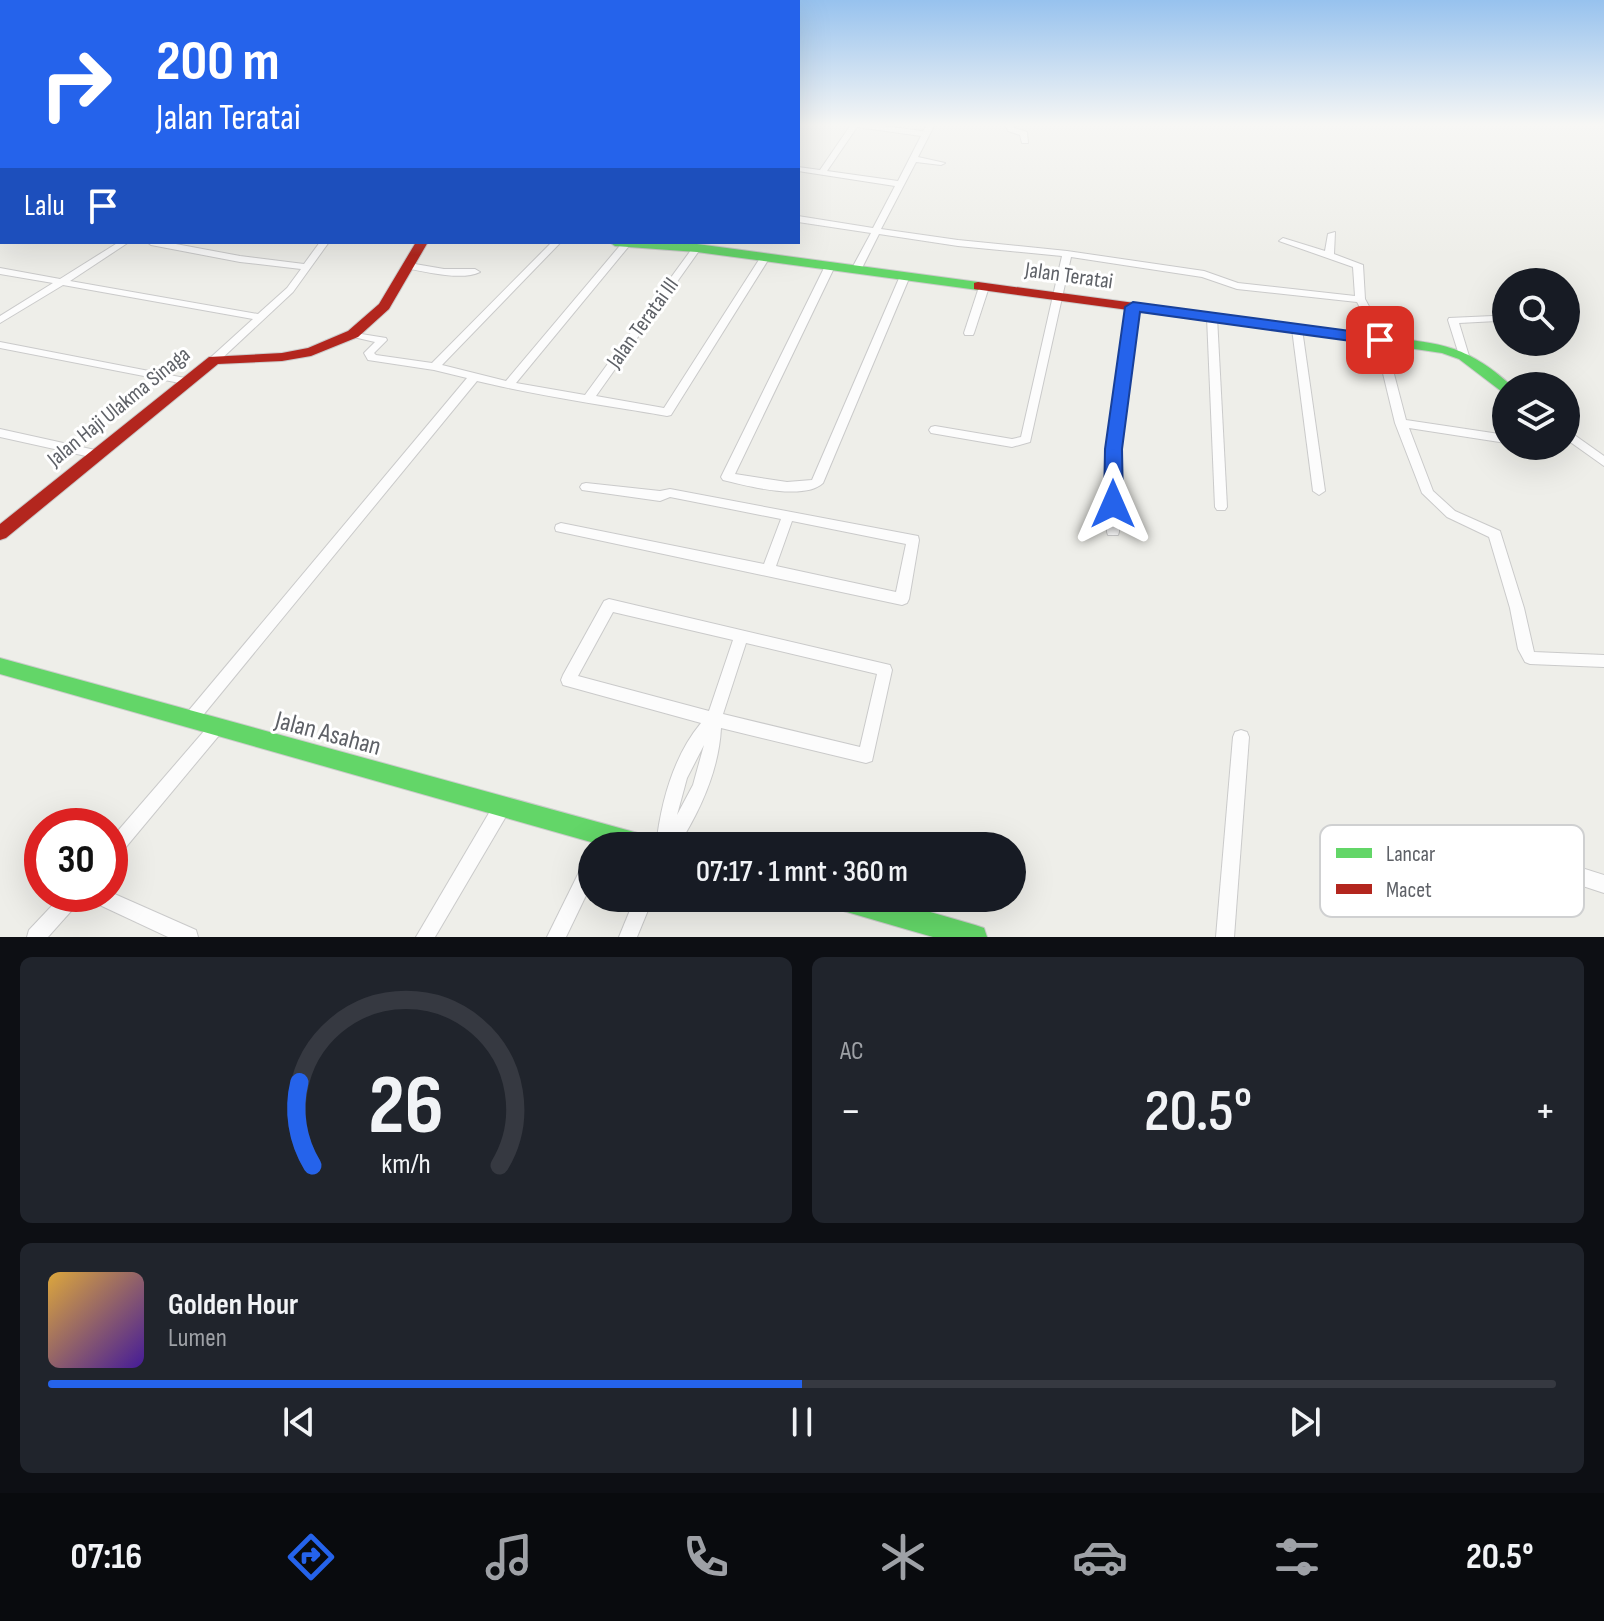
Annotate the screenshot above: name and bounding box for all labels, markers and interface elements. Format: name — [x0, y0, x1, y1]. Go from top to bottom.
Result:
text: 200 m — [156, 29, 280, 96]
icon: right — [24, 32, 128, 136]
text: Jalan Teratai — [156, 97, 301, 140]
icon: arrive — [81, 184, 125, 228]
text: Lalu — [24, 188, 65, 224]
street label: Jalan Teratai — [1022, 256, 1115, 296]
map controls — [1492, 268, 1580, 460]
button: search — [1492, 268, 1580, 356]
street label: Jalan Teratai III — [601, 273, 685, 374]
pin — [1346, 306, 1414, 374]
icon: arrive — [1358, 318, 1402, 362]
street label: Jalan Haji Ulakma Sinaga — [41, 341, 196, 473]
button: layers — [1492, 372, 1580, 460]
position arrow — [1071, 462, 1155, 546]
street label: Jalan Asahan — [271, 705, 384, 763]
speed limit sign: 30 — [24, 808, 128, 912]
legend — [1320, 825, 1584, 917]
text: Lancar — [1386, 841, 1435, 868]
text: 07:17 · 1 mnt · 360 m — [696, 854, 908, 890]
text: Macet — [1386, 877, 1432, 904]
text: AC — [840, 1036, 864, 1067]
text: 26 — [368, 1057, 444, 1157]
text: 20.5° — [1144, 1076, 1252, 1148]
text: − — [840, 1085, 862, 1138]
text: + — [1534, 1085, 1556, 1138]
text: km/h — [381, 1147, 431, 1182]
text: Golden Hour — [168, 1287, 298, 1323]
text: Lumen — [168, 1323, 227, 1354]
icon: previous — [277, 1400, 321, 1444]
icon: pause — [780, 1400, 824, 1444]
icon: next — [1283, 1400, 1327, 1444]
icon: directions — [283, 1529, 339, 1585]
icon: music — [481, 1529, 537, 1585]
icon: phone — [678, 1529, 734, 1585]
icon: climate — [875, 1529, 931, 1585]
icon: car — [1072, 1529, 1128, 1585]
icon: filters — [1269, 1529, 1325, 1585]
text: 07:16 — [71, 1536, 142, 1579]
text: 20.5° — [1466, 1536, 1533, 1579]

